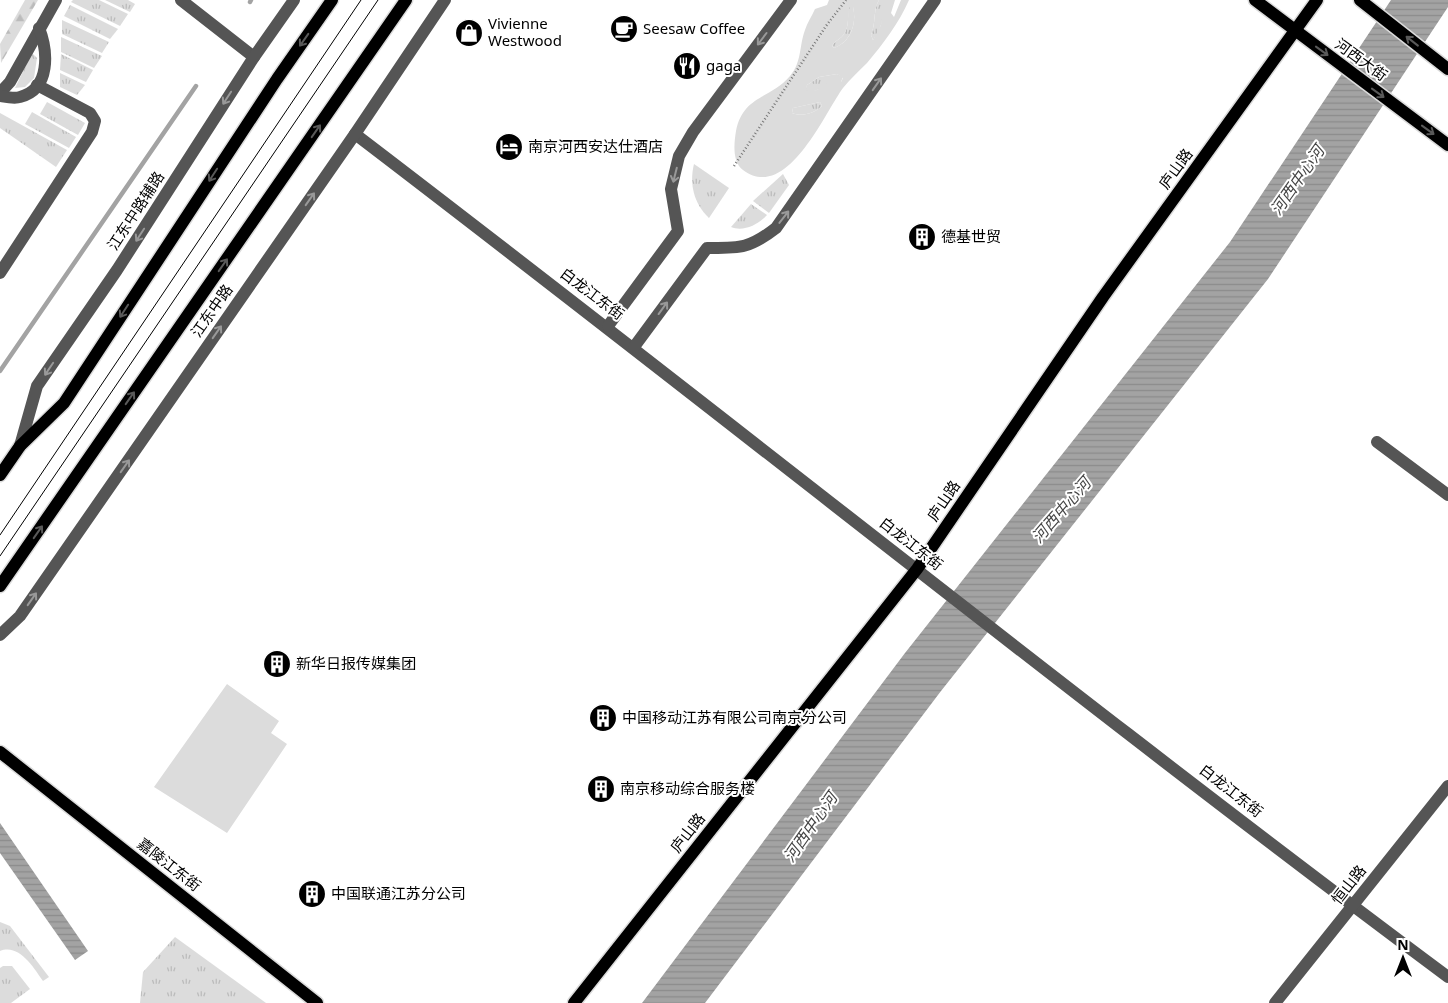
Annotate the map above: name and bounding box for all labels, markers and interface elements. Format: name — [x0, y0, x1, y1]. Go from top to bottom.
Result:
place label: Vivienne Westwood — [488, 13, 562, 50]
cafe icon: Seesaw Coffee — [609, 14, 639, 44]
shop icon: Vivienne Westwood — [454, 18, 484, 48]
place label: Seesaw Coffee — [643, 18, 745, 38]
one-way arrow — [757, 32, 767, 46]
one-way arrow — [299, 33, 309, 47]
street label: 河西大街 — [1331, 33, 1392, 85]
one-way arrow — [1406, 36, 1419, 47]
one-way arrow — [1314, 46, 1328, 56]
restaurant icon: gaga — [672, 51, 702, 81]
place label: gaga — [706, 55, 741, 75]
one-way arrow — [872, 77, 882, 91]
one-way arrow — [1370, 87, 1384, 98]
one-way arrow — [222, 90, 232, 104]
one-way arrow — [1421, 124, 1434, 135]
one-way arrow — [311, 125, 321, 139]
hotel icon: 南京河西安达仕酒店 — [494, 132, 524, 162]
place label: 南京河西安达仕酒店 — [528, 136, 663, 156]
water label: 河西中心河 — [1265, 138, 1331, 219]
street label: 庐山路 — [1154, 144, 1197, 192]
one-way arrow — [670, 166, 679, 182]
street label: 江东中路辅路 — [102, 167, 168, 254]
one-way arrow — [208, 168, 218, 182]
one-way arrow — [305, 192, 315, 206]
one-way arrow — [779, 211, 790, 224]
building icon: 德基世贸 — [907, 222, 937, 252]
place label: 德基世贸 — [941, 226, 1001, 246]
one-way arrow — [134, 227, 144, 241]
one-way arrow — [218, 258, 228, 272]
street label: 白龙江东街 — [557, 263, 629, 324]
street label: 江东中路 — [186, 280, 237, 341]
one-way arrow — [658, 301, 668, 315]
one-way arrow — [119, 303, 129, 317]
one-way arrow — [212, 325, 222, 339]
one-way arrow — [44, 362, 54, 376]
one-way arrow — [125, 391, 135, 405]
one-way arrow — [120, 459, 130, 473]
water label: 河西中心河 — [1026, 470, 1098, 547]
street label: 庐山路 — [922, 476, 964, 525]
street label: 白龙江东街 — [876, 512, 947, 574]
one-way arrow — [33, 525, 43, 539]
one-way arrow — [27, 592, 37, 606]
building icon: 新华日报传媒集团 — [262, 649, 292, 679]
place label: 新华日报传媒集团 — [296, 653, 416, 673]
building icon: 中国移动江苏有限公司南京分公司 — [588, 703, 618, 733]
place label: 中国移动江苏有限公司南京分公司 — [622, 707, 847, 727]
street label: 白龙江东街 — [1196, 759, 1267, 821]
building icon: 南京移动综合服务楼 — [586, 774, 616, 804]
place label: 南京移动综合服务楼 — [620, 778, 755, 798]
water label: 河西中心河 — [778, 785, 844, 866]
street label: 庐山路 — [665, 808, 709, 856]
street label: 嘉陵江东街 — [134, 833, 205, 895]
street label: 恒山路 — [1326, 860, 1370, 908]
building icon: 中国联通江苏分公司 — [297, 879, 327, 909]
place label: 中国联通江苏分公司 — [331, 883, 466, 903]
north arrow — [1378, 933, 1428, 983]
text: N — [1397, 935, 1409, 954]

